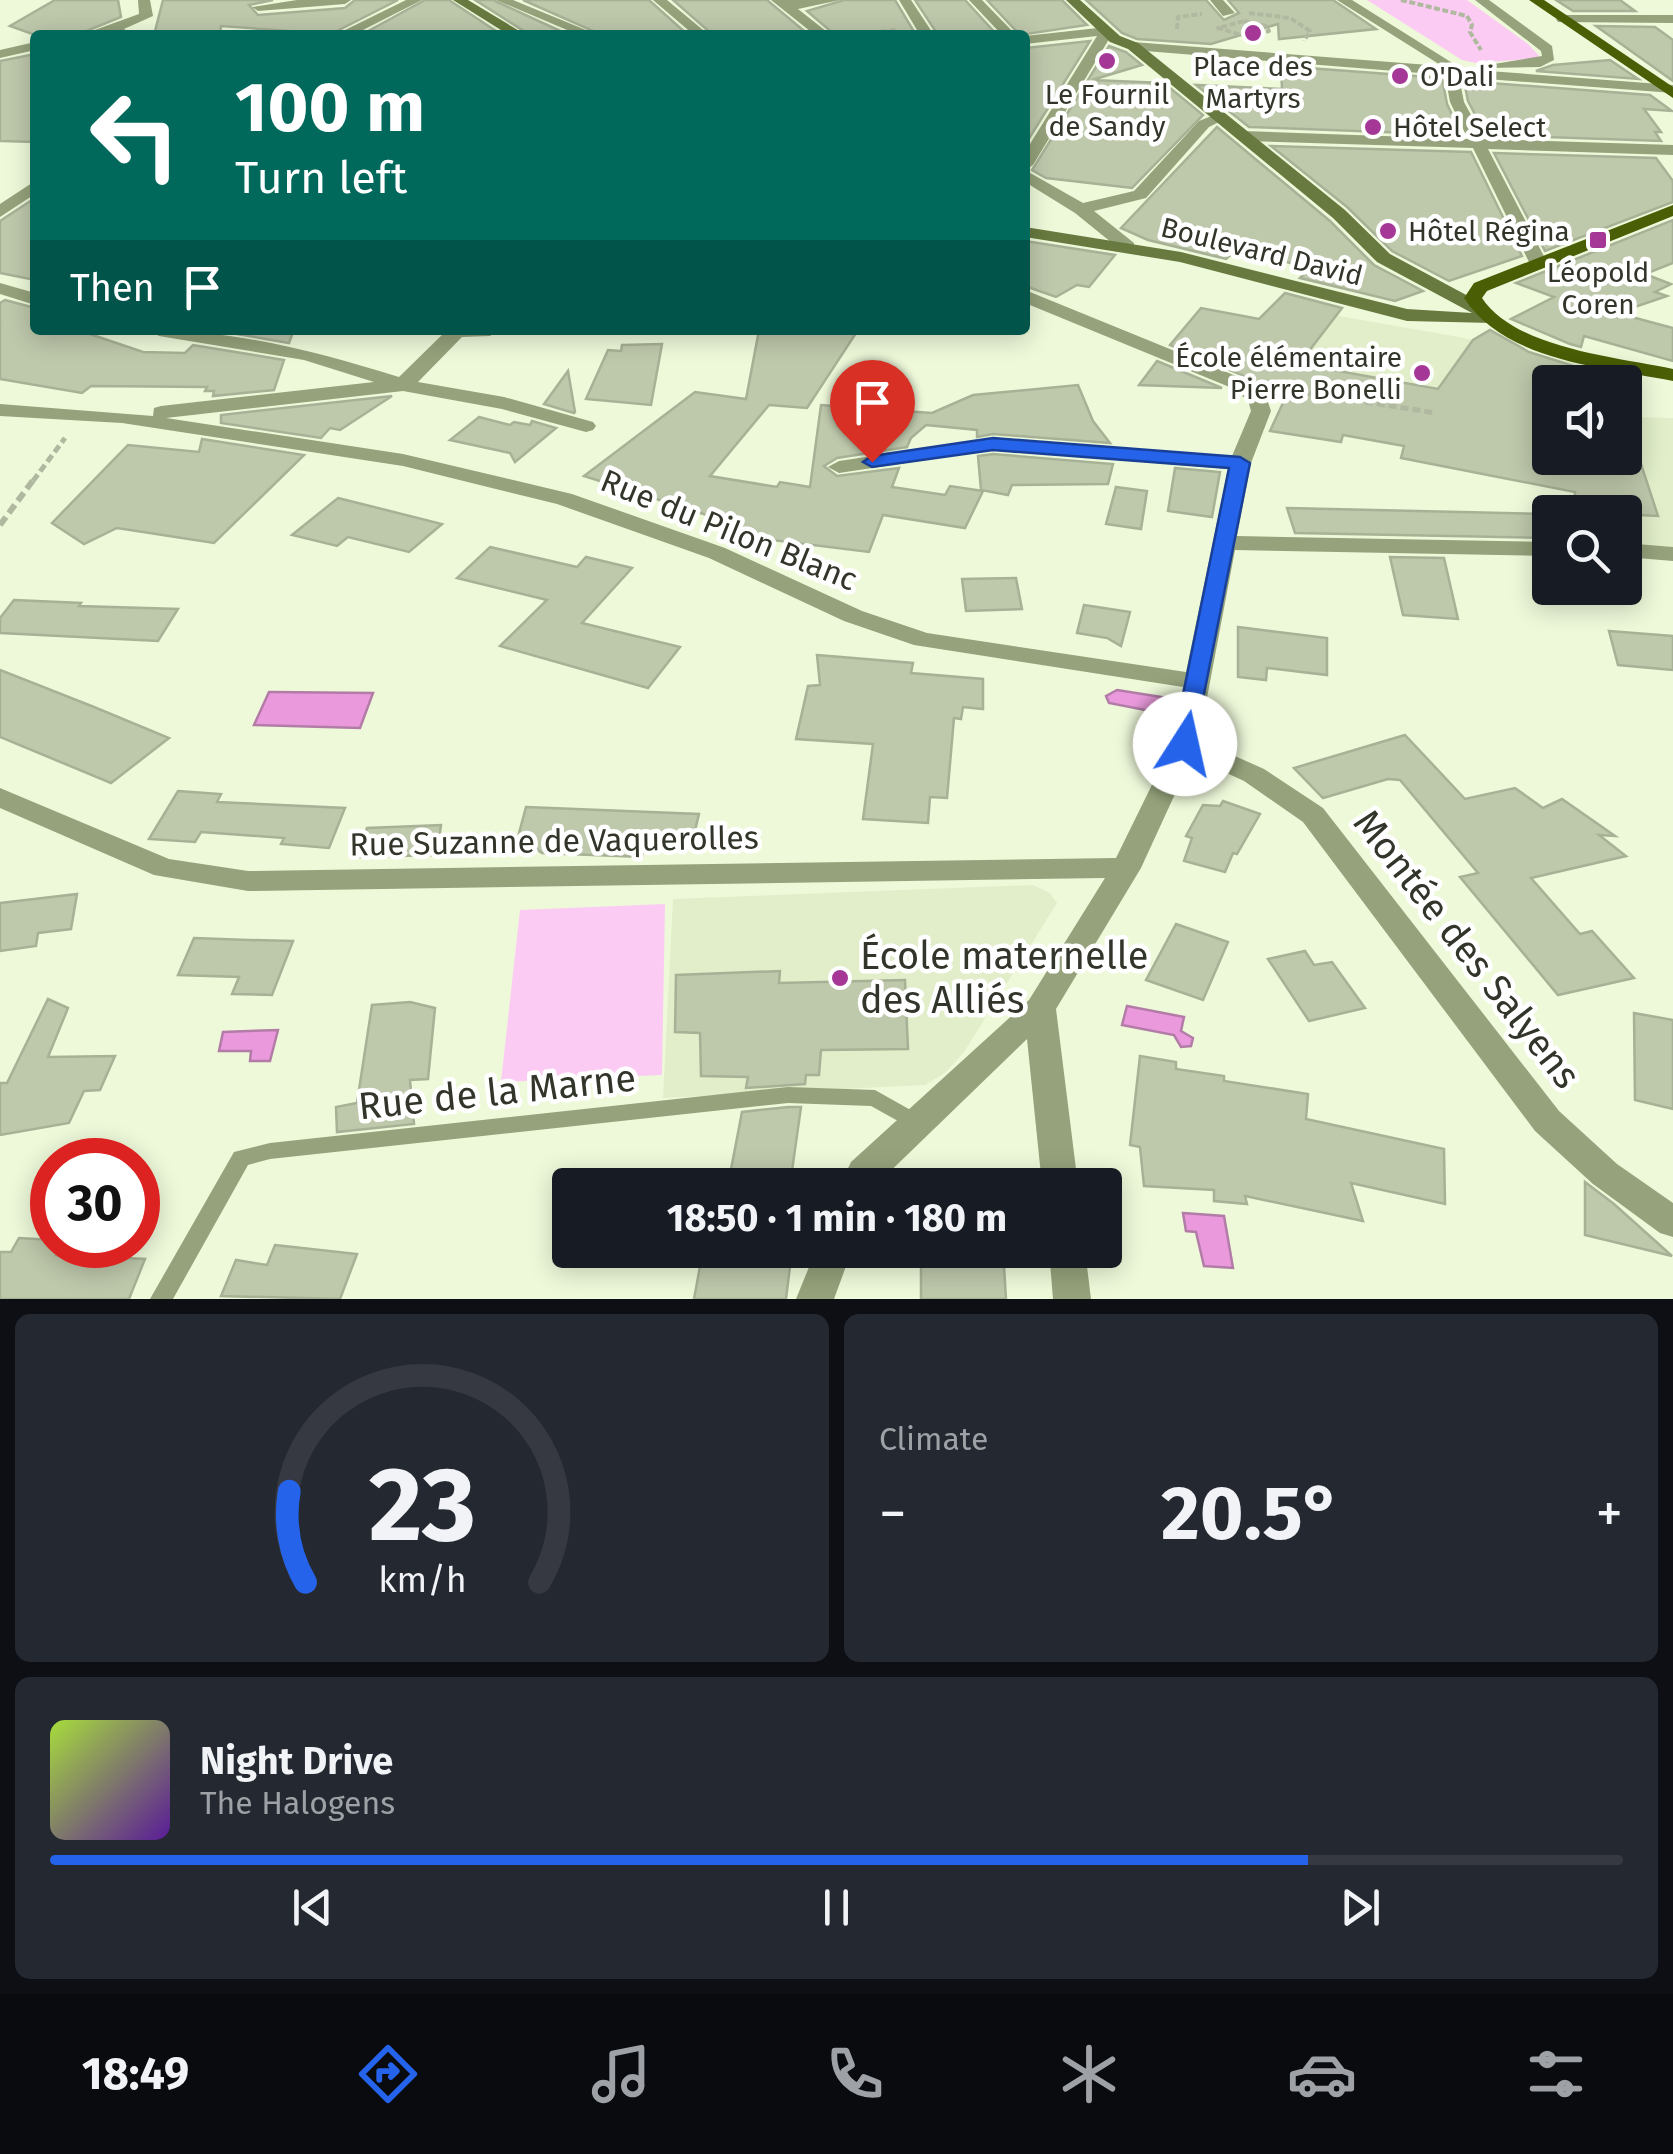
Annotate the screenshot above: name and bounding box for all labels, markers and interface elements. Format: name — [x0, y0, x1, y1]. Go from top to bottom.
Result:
marker: Place des Martyrs — [1242, 22, 1264, 44]
marker: Le Fournil de Sandy — [1096, 50, 1118, 72]
place label: Place des Martyrs — [1193, 50, 1313, 115]
place label: O'Dali — [1420, 60, 1494, 93]
marker: O'Dali — [1389, 65, 1411, 87]
text: 100 m — [235, 66, 425, 150]
icon: left — [70, 70, 200, 200]
place label: Le Fournil de Sandy — [1045, 78, 1169, 143]
place label: Hôtel Select — [1393, 111, 1547, 144]
marker: Hôtel Select — [1362, 116, 1384, 138]
text: Turn left — [235, 151, 407, 205]
street label: Boulevard David — [1158, 210, 1366, 292]
place label: Hôtel Régina — [1408, 215, 1570, 248]
marker: Hôtel Régina — [1377, 220, 1399, 242]
marker: Léopold Coren — [1587, 229, 1609, 251]
place label: Léopold Coren — [1547, 256, 1649, 321]
icon: arrive — [175, 260, 230, 315]
text: Then — [70, 265, 155, 311]
place label: École élémentaire Pierre Bonelli — [1175, 341, 1402, 406]
pin — [830, 360, 915, 463]
marker: École élémentaire Pierre Bonelli — [1411, 362, 1433, 384]
map controls — [1532, 365, 1642, 605]
button: sound — [1532, 365, 1642, 475]
icon: arrive — [845, 375, 900, 430]
street label: Rue du Pilon Blanc — [595, 461, 863, 599]
button: search — [1532, 495, 1642, 605]
position arrow — [1133, 692, 1237, 796]
street label: Montée des Salyens — [1344, 801, 1590, 1097]
street label: Rue Suzanne de Vaquerolles — [349, 818, 759, 864]
place label: École maternelle des Alliés — [860, 933, 1148, 1023]
marker: École maternelle des Alliés — [829, 967, 851, 989]
street label: Rue de la Marne — [356, 1055, 638, 1129]
speed limit sign: 30 — [30, 1138, 160, 1268]
text: 18:50 · 1 min · 180 m — [667, 1195, 1007, 1241]
text: Climate — [879, 1420, 988, 1458]
text: 23 — [368, 1443, 476, 1568]
text: 20.5° — [1161, 1469, 1341, 1559]
text: − — [879, 1481, 907, 1547]
text: + — [1596, 1481, 1623, 1547]
text: km/h — [378, 1559, 466, 1601]
text: Night Drive — [200, 1738, 393, 1784]
text: The Halogens — [200, 1784, 395, 1822]
icon: previous — [285, 1880, 340, 1935]
icon: pause — [809, 1880, 864, 1935]
icon: next — [1333, 1880, 1388, 1935]
icon: directions — [353, 2039, 423, 2109]
icon: music — [586, 2039, 656, 2109]
icon: phone — [820, 2039, 890, 2109]
icon: climate — [1054, 2039, 1124, 2109]
icon: car — [1287, 2039, 1357, 2109]
icon: filters — [1521, 2039, 1591, 2109]
text: 18:49 — [82, 2047, 189, 2101]

